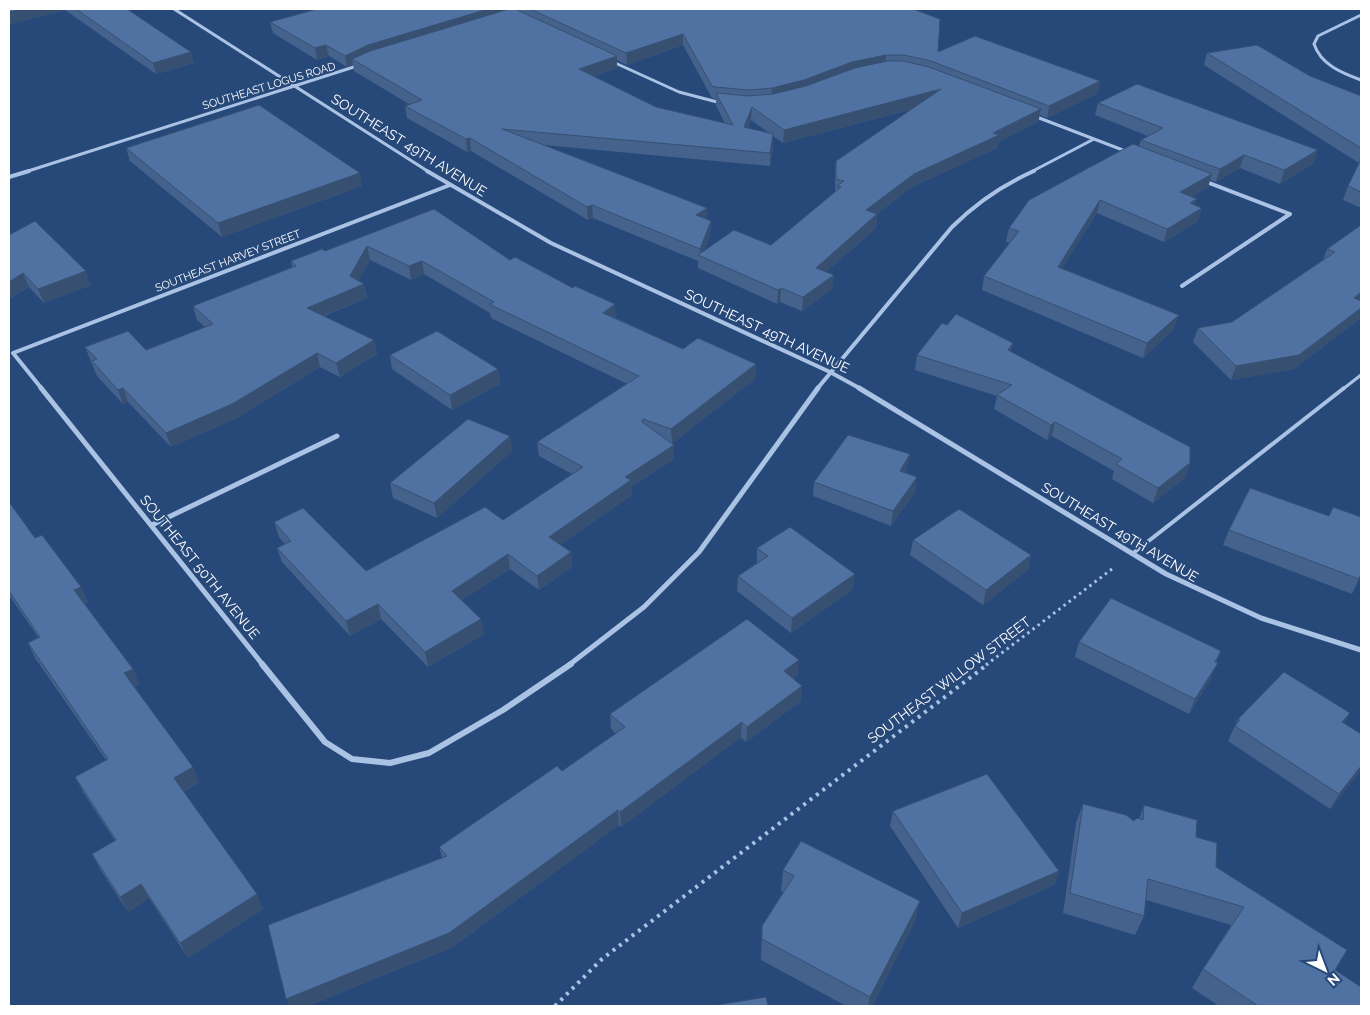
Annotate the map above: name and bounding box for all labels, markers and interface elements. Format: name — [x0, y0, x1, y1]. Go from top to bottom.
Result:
street label: SOUTHEAST LOGUS ROAD — [201, 60, 337, 112]
street label: SOUTHEAST 49TH AVENUE — [328, 91, 490, 199]
street label: SOUTHEAST HARVEY STREET — [153, 227, 303, 295]
street label: SOUTHEAST 49TH AVENUE — [682, 286, 852, 376]
street label: SOUTHEAST 49TH AVENUE — [1039, 479, 1201, 585]
street label: SOUTHEAST 50TH AVENUE — [137, 492, 263, 642]
street label: SOUTHEAST WILLOW STREET — [864, 613, 1034, 746]
north arrow — [1300, 945, 1350, 995]
text: N — [1324, 970, 1343, 989]

